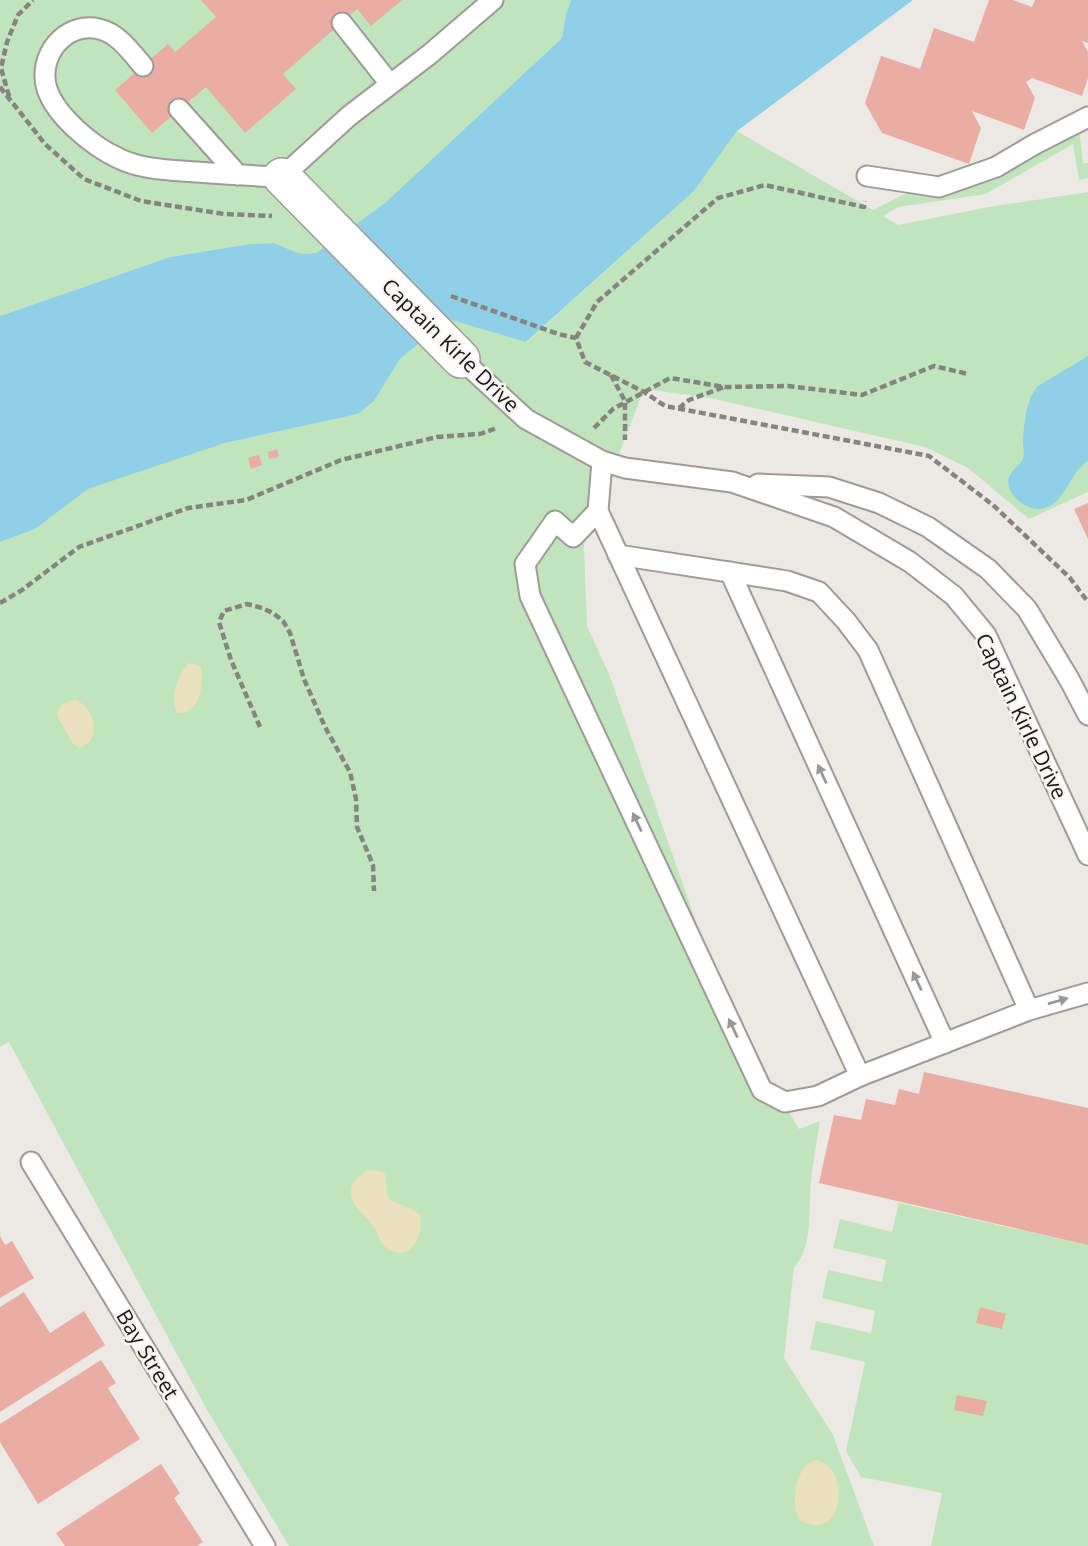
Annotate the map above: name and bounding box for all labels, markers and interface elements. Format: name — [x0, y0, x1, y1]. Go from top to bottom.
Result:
street label: Captain Kirle Drive — [376, 272, 526, 418]
street label: Captain Kirle Drive — [970, 628, 1074, 804]
one-way arrow — [817, 764, 828, 784]
one-way arrow — [631, 812, 642, 832]
one-way arrow — [911, 971, 923, 991]
one-way arrow — [1048, 996, 1069, 1006]
one-way arrow — [727, 1018, 739, 1038]
street label: Bay Street — [110, 1304, 186, 1404]

